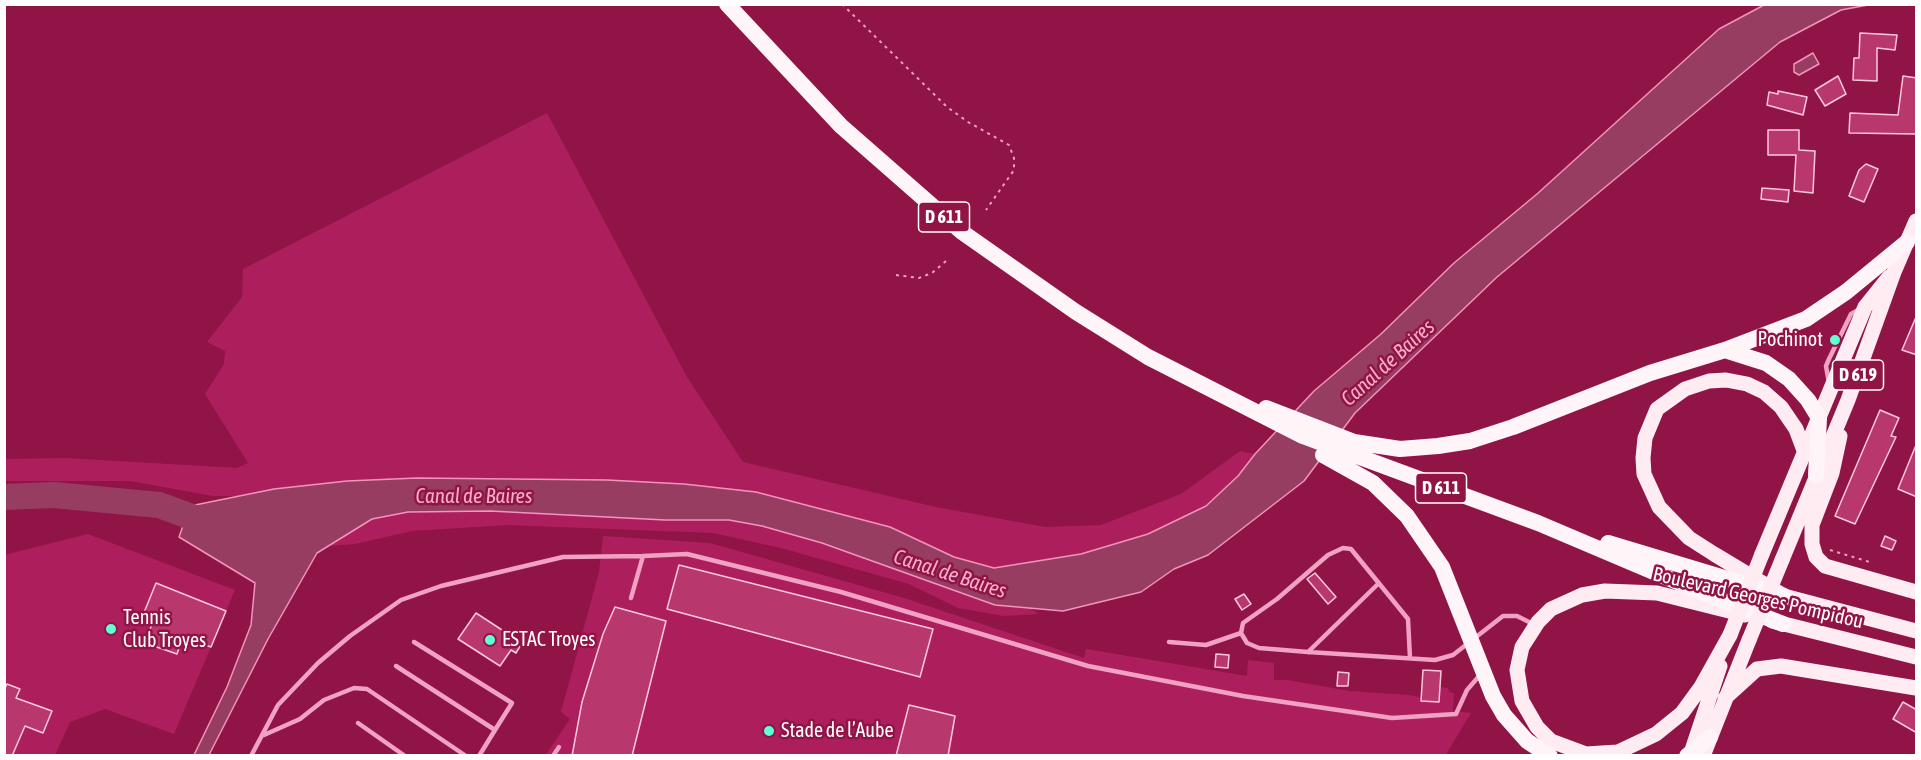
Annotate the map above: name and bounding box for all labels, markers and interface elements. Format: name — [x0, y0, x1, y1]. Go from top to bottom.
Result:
road number: D 611 — [918, 202, 970, 232]
water label: Canal de Baires — [1336, 314, 1440, 412]
place label: Pochinot — [1757, 328, 1823, 352]
marker: Pochinot — [1828, 333, 1842, 347]
road number: D 619 — [1832, 360, 1884, 390]
road number: D 611 — [1416, 473, 1466, 503]
water label: Canal de Baires — [415, 483, 533, 509]
water label: Canal de Baires — [890, 544, 1010, 604]
street label: Boulevard Georges Pompidou — [1650, 562, 1866, 634]
place label: Tennis Club Troyes — [123, 606, 206, 653]
marker: Tennis Club Troyes — [104, 622, 118, 636]
place label: ESTAC Troyes — [502, 628, 595, 652]
marker: ESTAC Troyes — [483, 633, 497, 647]
place label: Stade de l’Aube — [781, 719, 893, 743]
marker: Stade de l’Aube — [762, 724, 776, 738]

